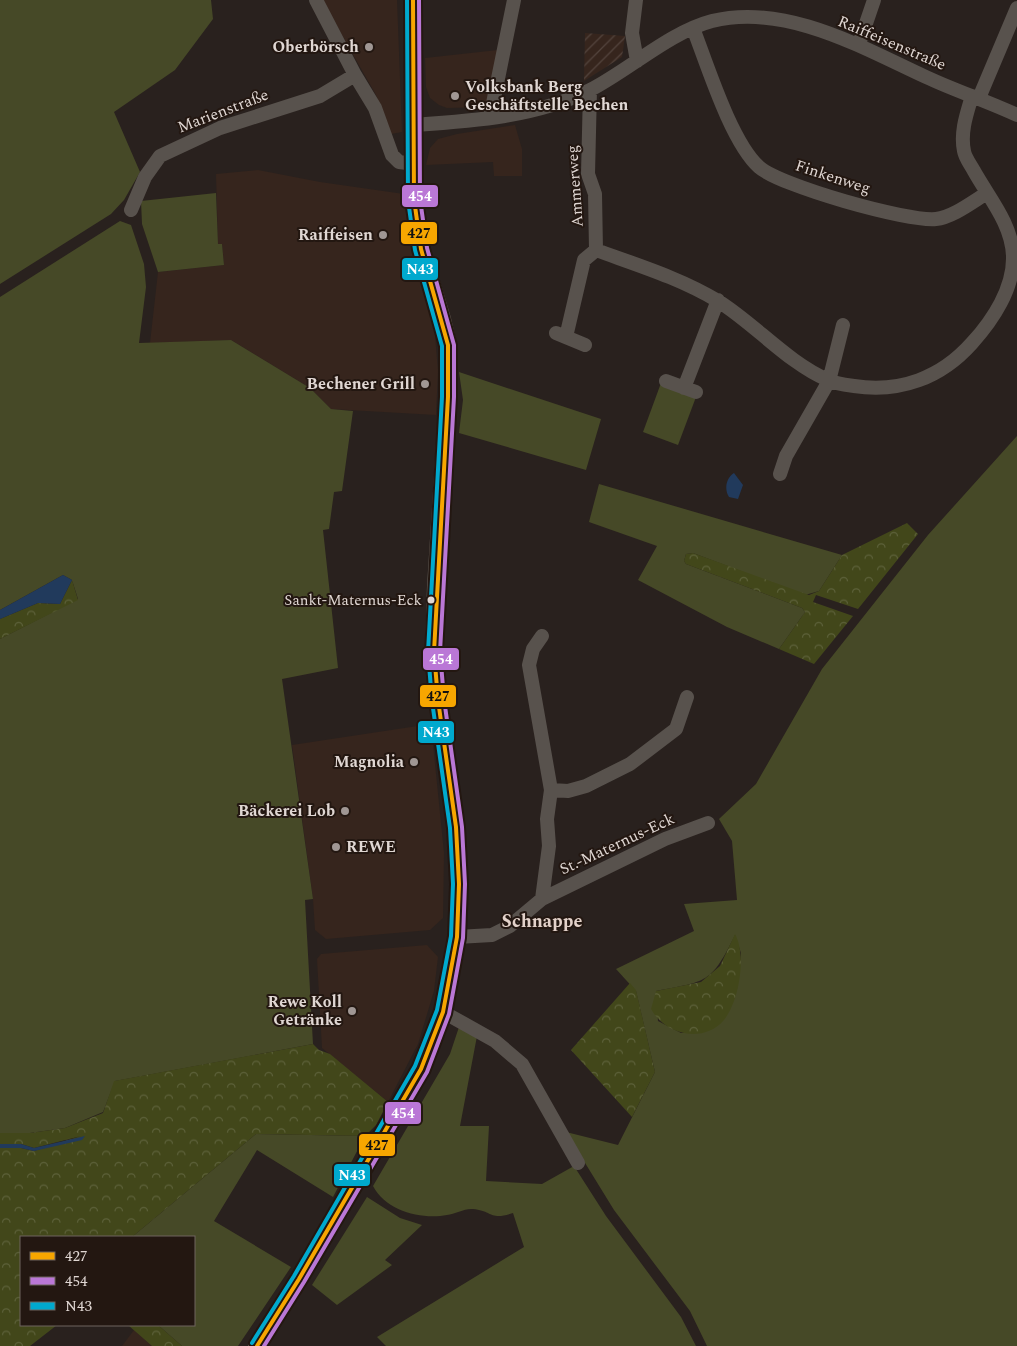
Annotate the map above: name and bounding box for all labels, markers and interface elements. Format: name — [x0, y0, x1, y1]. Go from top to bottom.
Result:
street label: Raiffeisenstraße — [834, 9, 950, 77]
place label: Oberbörsch — [272, 35, 359, 59]
marker: Oberbörsch — [363, 41, 375, 53]
place label: Volksbank Berg Geschäftstelle Bechen — [465, 75, 628, 117]
street label: Marienstraße — [174, 83, 272, 139]
marker: Volksbank Berg Geschäftstelle Bechen — [449, 90, 461, 102]
street label: Ammerweg — [560, 144, 590, 228]
street label: Finkenweg — [792, 154, 874, 200]
line badge: 454 — [401, 184, 439, 208]
text: 454 — [408, 186, 432, 207]
line badge: 427 — [400, 221, 438, 245]
place label: Raiffeisen — [298, 223, 373, 247]
text: 427 — [407, 223, 431, 244]
marker: Raiffeisen — [377, 229, 389, 241]
line badge: N43 — [401, 257, 439, 281]
text: N43 — [406, 259, 434, 280]
place label: Bechener Grill — [307, 372, 415, 396]
marker: Bechener Grill — [419, 378, 431, 390]
place label: Sankt-Maternus-Eck — [284, 589, 422, 612]
marker: Sankt-Maternus-Eck — [426, 595, 436, 605]
line badge: 454 — [422, 647, 460, 671]
text: 454 — [429, 649, 453, 670]
line badge: 427 — [419, 684, 457, 708]
text: 427 — [426, 686, 450, 707]
line badge: N43 — [417, 720, 455, 744]
text: N43 — [422, 722, 450, 743]
place label: Magnolia — [334, 750, 405, 774]
marker: Magnolia — [408, 756, 420, 768]
place label: Bäckerei Lob — [238, 799, 335, 823]
marker: Bäckerei Lob — [339, 805, 351, 817]
street label: St.-Maternus-Eck — [556, 807, 679, 881]
place label: REWE — [346, 835, 396, 859]
marker: REWE — [330, 841, 342, 853]
district label: Schnappe — [501, 908, 583, 935]
place label: Rewe Koll Getränke — [268, 990, 342, 1032]
marker: Rewe Koll Getränke — [346, 1005, 358, 1017]
line badge: 454 — [384, 1101, 422, 1125]
text: 454 — [391, 1103, 415, 1124]
line badge: 427 — [358, 1133, 396, 1157]
text: 427 — [365, 1135, 389, 1156]
line badge: N43 — [333, 1163, 371, 1187]
text: N43 — [338, 1165, 366, 1186]
legend — [20, 1236, 195, 1326]
text: 427 — [65, 1245, 88, 1268]
text: 454 — [65, 1270, 88, 1293]
text: N43 — [65, 1295, 92, 1318]

